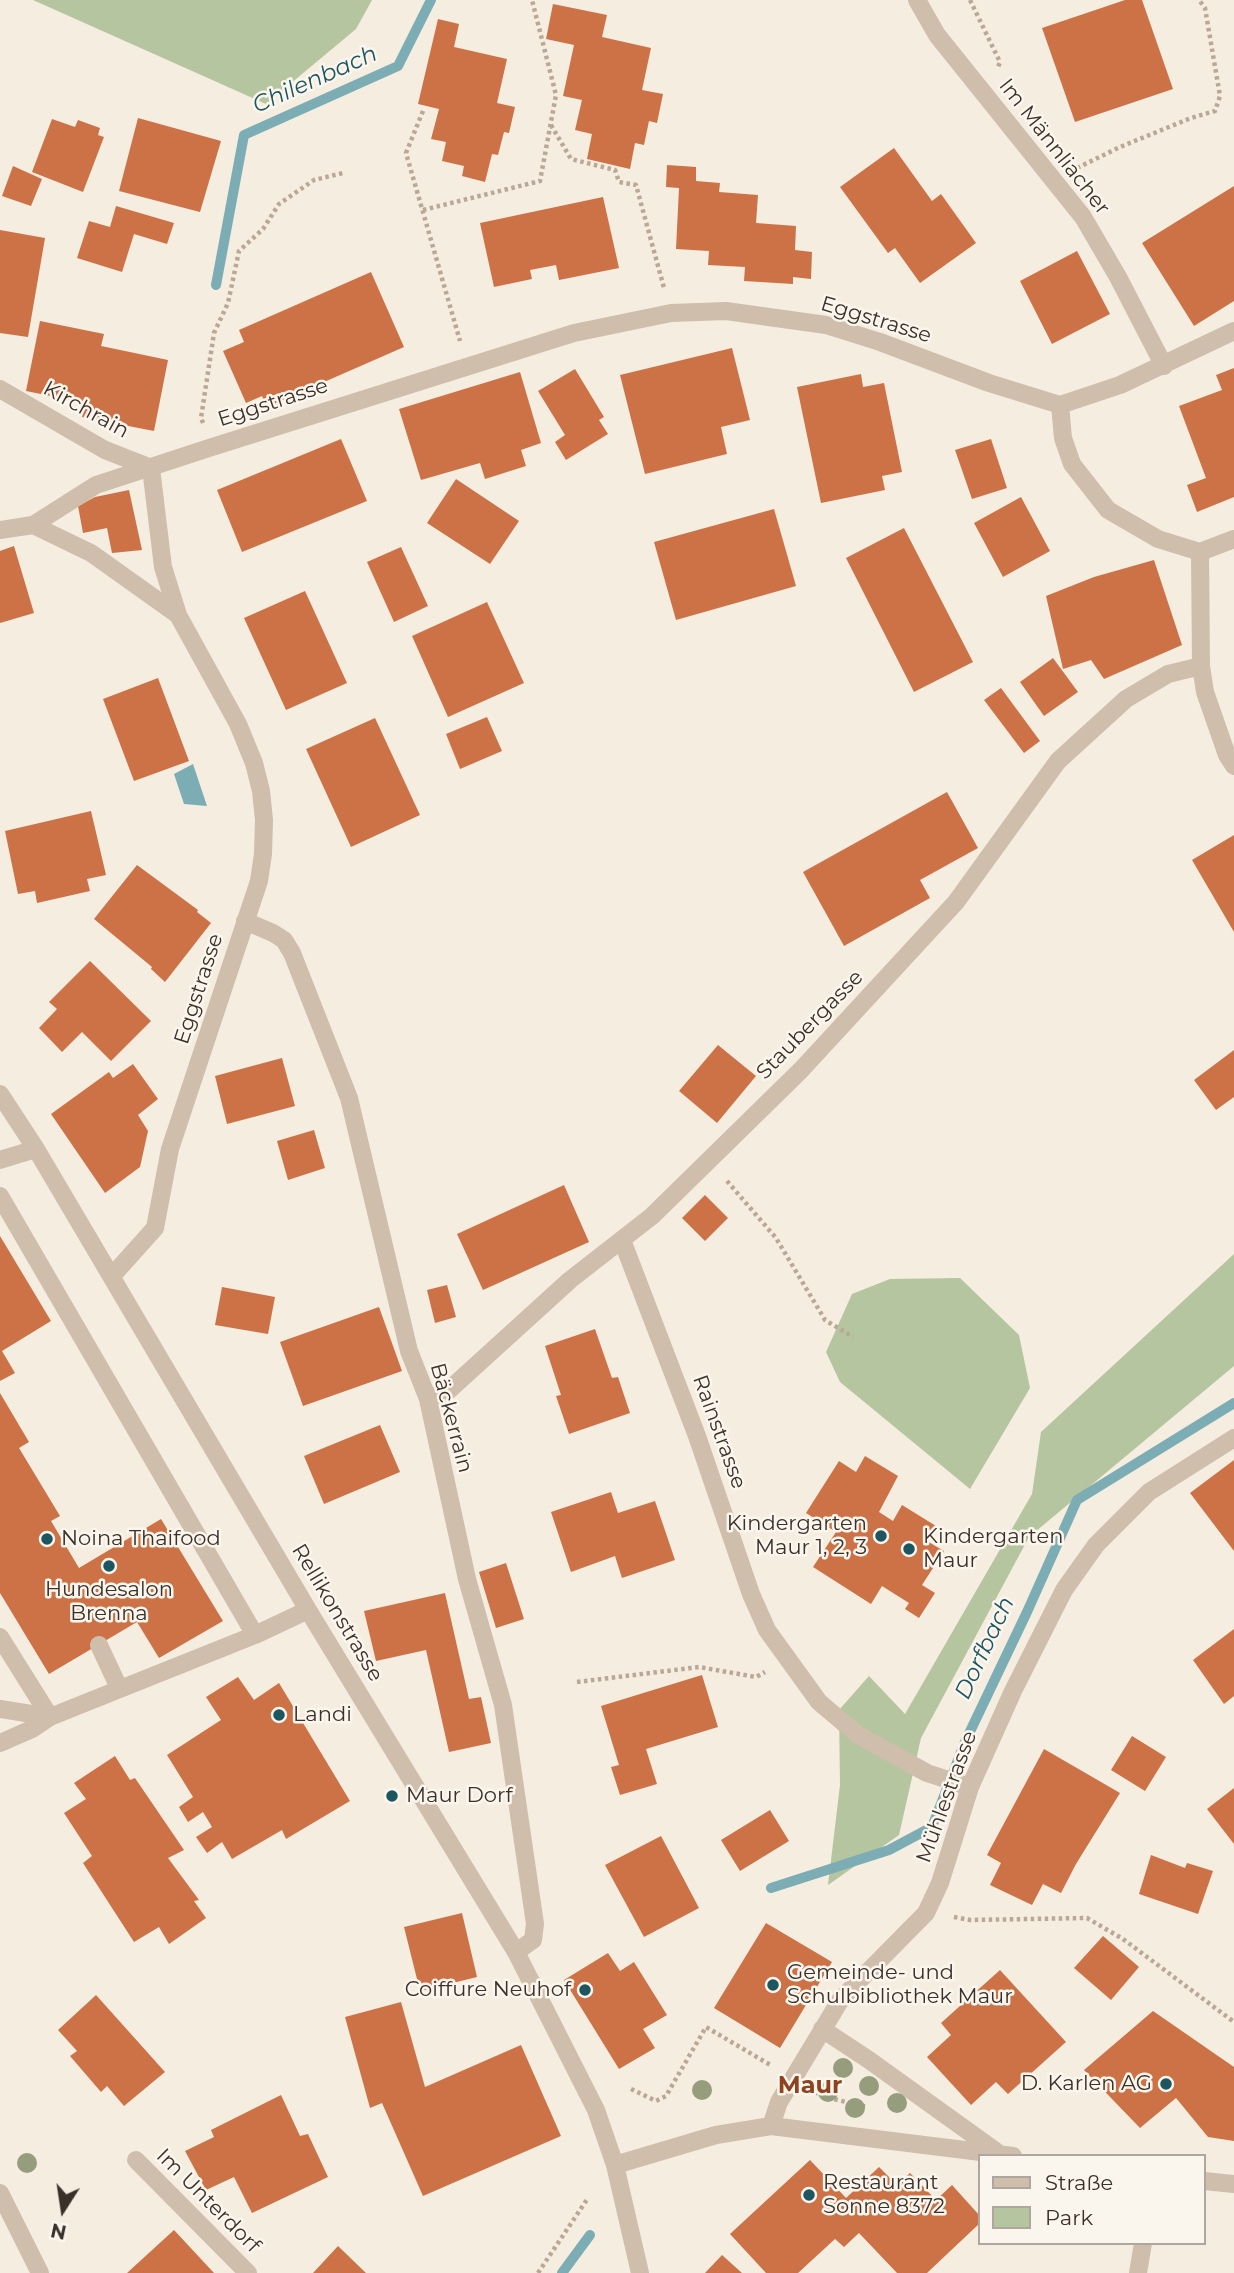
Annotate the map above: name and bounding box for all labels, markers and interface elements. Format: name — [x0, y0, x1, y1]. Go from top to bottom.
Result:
water label: Chilenbach — [248, 40, 382, 120]
street label: Im Männliacher — [993, 74, 1115, 220]
street label: Eggstrasse — [818, 291, 934, 349]
street label: Eggstrasse — [215, 373, 331, 433]
street label: Kirchrain — [39, 376, 133, 444]
street label: Eggstrasse — [169, 931, 229, 1047]
street label: Staubergasse — [751, 965, 869, 1085]
street label: Bäckerrain — [424, 1360, 478, 1476]
street label: Rainstrasse — [687, 1372, 751, 1492]
place label: Kindergarten Maur 1, 2, 3 — [727, 1511, 867, 1561]
place label: Kindergarten Maur — [923, 1524, 1063, 1574]
place label: Noina Thaifood — [61, 1526, 221, 1552]
marker: Kindergarten Maur 1, 2, 3 — [873, 1528, 889, 1544]
marker: Noina Thaifood — [39, 1531, 55, 1547]
street label: Rellikonstrasse — [286, 1540, 388, 1686]
marker: Kindergarten Maur — [901, 1541, 917, 1557]
marker: Hundesalon Brenna — [101, 1558, 117, 1574]
place label: Hundesalon Brenna — [45, 1577, 173, 1627]
water label: Dorfbach — [949, 1592, 1021, 1704]
place label: Landi — [293, 1702, 352, 1728]
marker: Landi — [271, 1707, 287, 1723]
street label: Mühlestrasse — [911, 1728, 983, 1866]
place label: Maur Dorf — [406, 1783, 513, 1809]
marker: Maur Dorf — [384, 1788, 400, 1804]
place label: Gemeinde- und Schulbibliothek Maur — [787, 1960, 1013, 2010]
place label: Coiffure Neuhof — [405, 1977, 571, 2003]
marker: Gemeinde- und Schulbibliothek Maur — [765, 1977, 781, 1993]
marker: Coiffure Neuhof — [577, 1982, 593, 1998]
place label: D. Karlen AG — [1021, 2071, 1152, 2097]
district label: Maur — [778, 2072, 842, 2100]
marker: D. Karlen AG — [1158, 2076, 1174, 2092]
street label: Im Unterdorf — [151, 2144, 265, 2258]
legend — [978, 2154, 1206, 2245]
place label: Restaurant Sonne 8372 — [823, 2170, 945, 2220]
text: Straße — [1045, 2170, 1113, 2195]
north arrow — [28, 2175, 98, 2245]
marker: Restaurant Sonne 8372 — [801, 2187, 817, 2203]
text: Park — [1045, 2205, 1093, 2230]
text: N — [49, 2218, 68, 2244]

